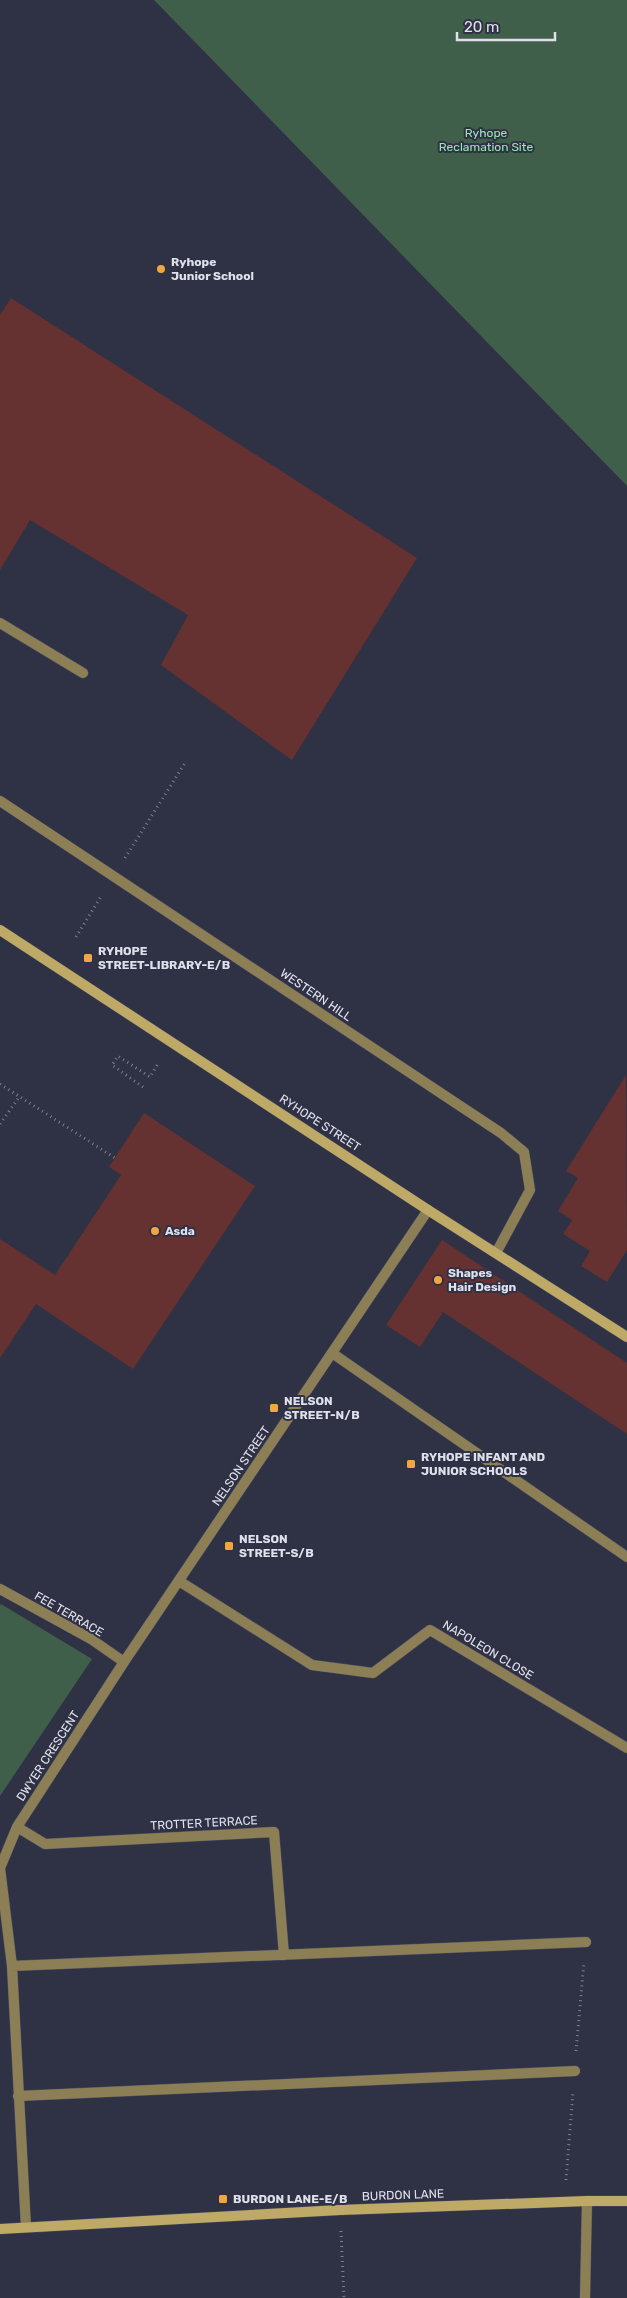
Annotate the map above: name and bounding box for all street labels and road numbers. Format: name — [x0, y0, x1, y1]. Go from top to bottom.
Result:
street label: WESTERN HILL — [278, 966, 355, 1024]
street label: RYHOPE STREET — [277, 1092, 363, 1154]
street label: NELSON STREET — [209, 1424, 273, 1508]
street label: FEE TERRACE — [32, 1589, 106, 1639]
street label: NAPOLEON CLOSE — [440, 1617, 536, 1683]
street label: DWYER CRESCENT — [14, 1708, 82, 1804]
street label: TROTTER TERRACE — [150, 1813, 258, 1833]
street label: BURDON LANE — [362, 2187, 444, 2203]

